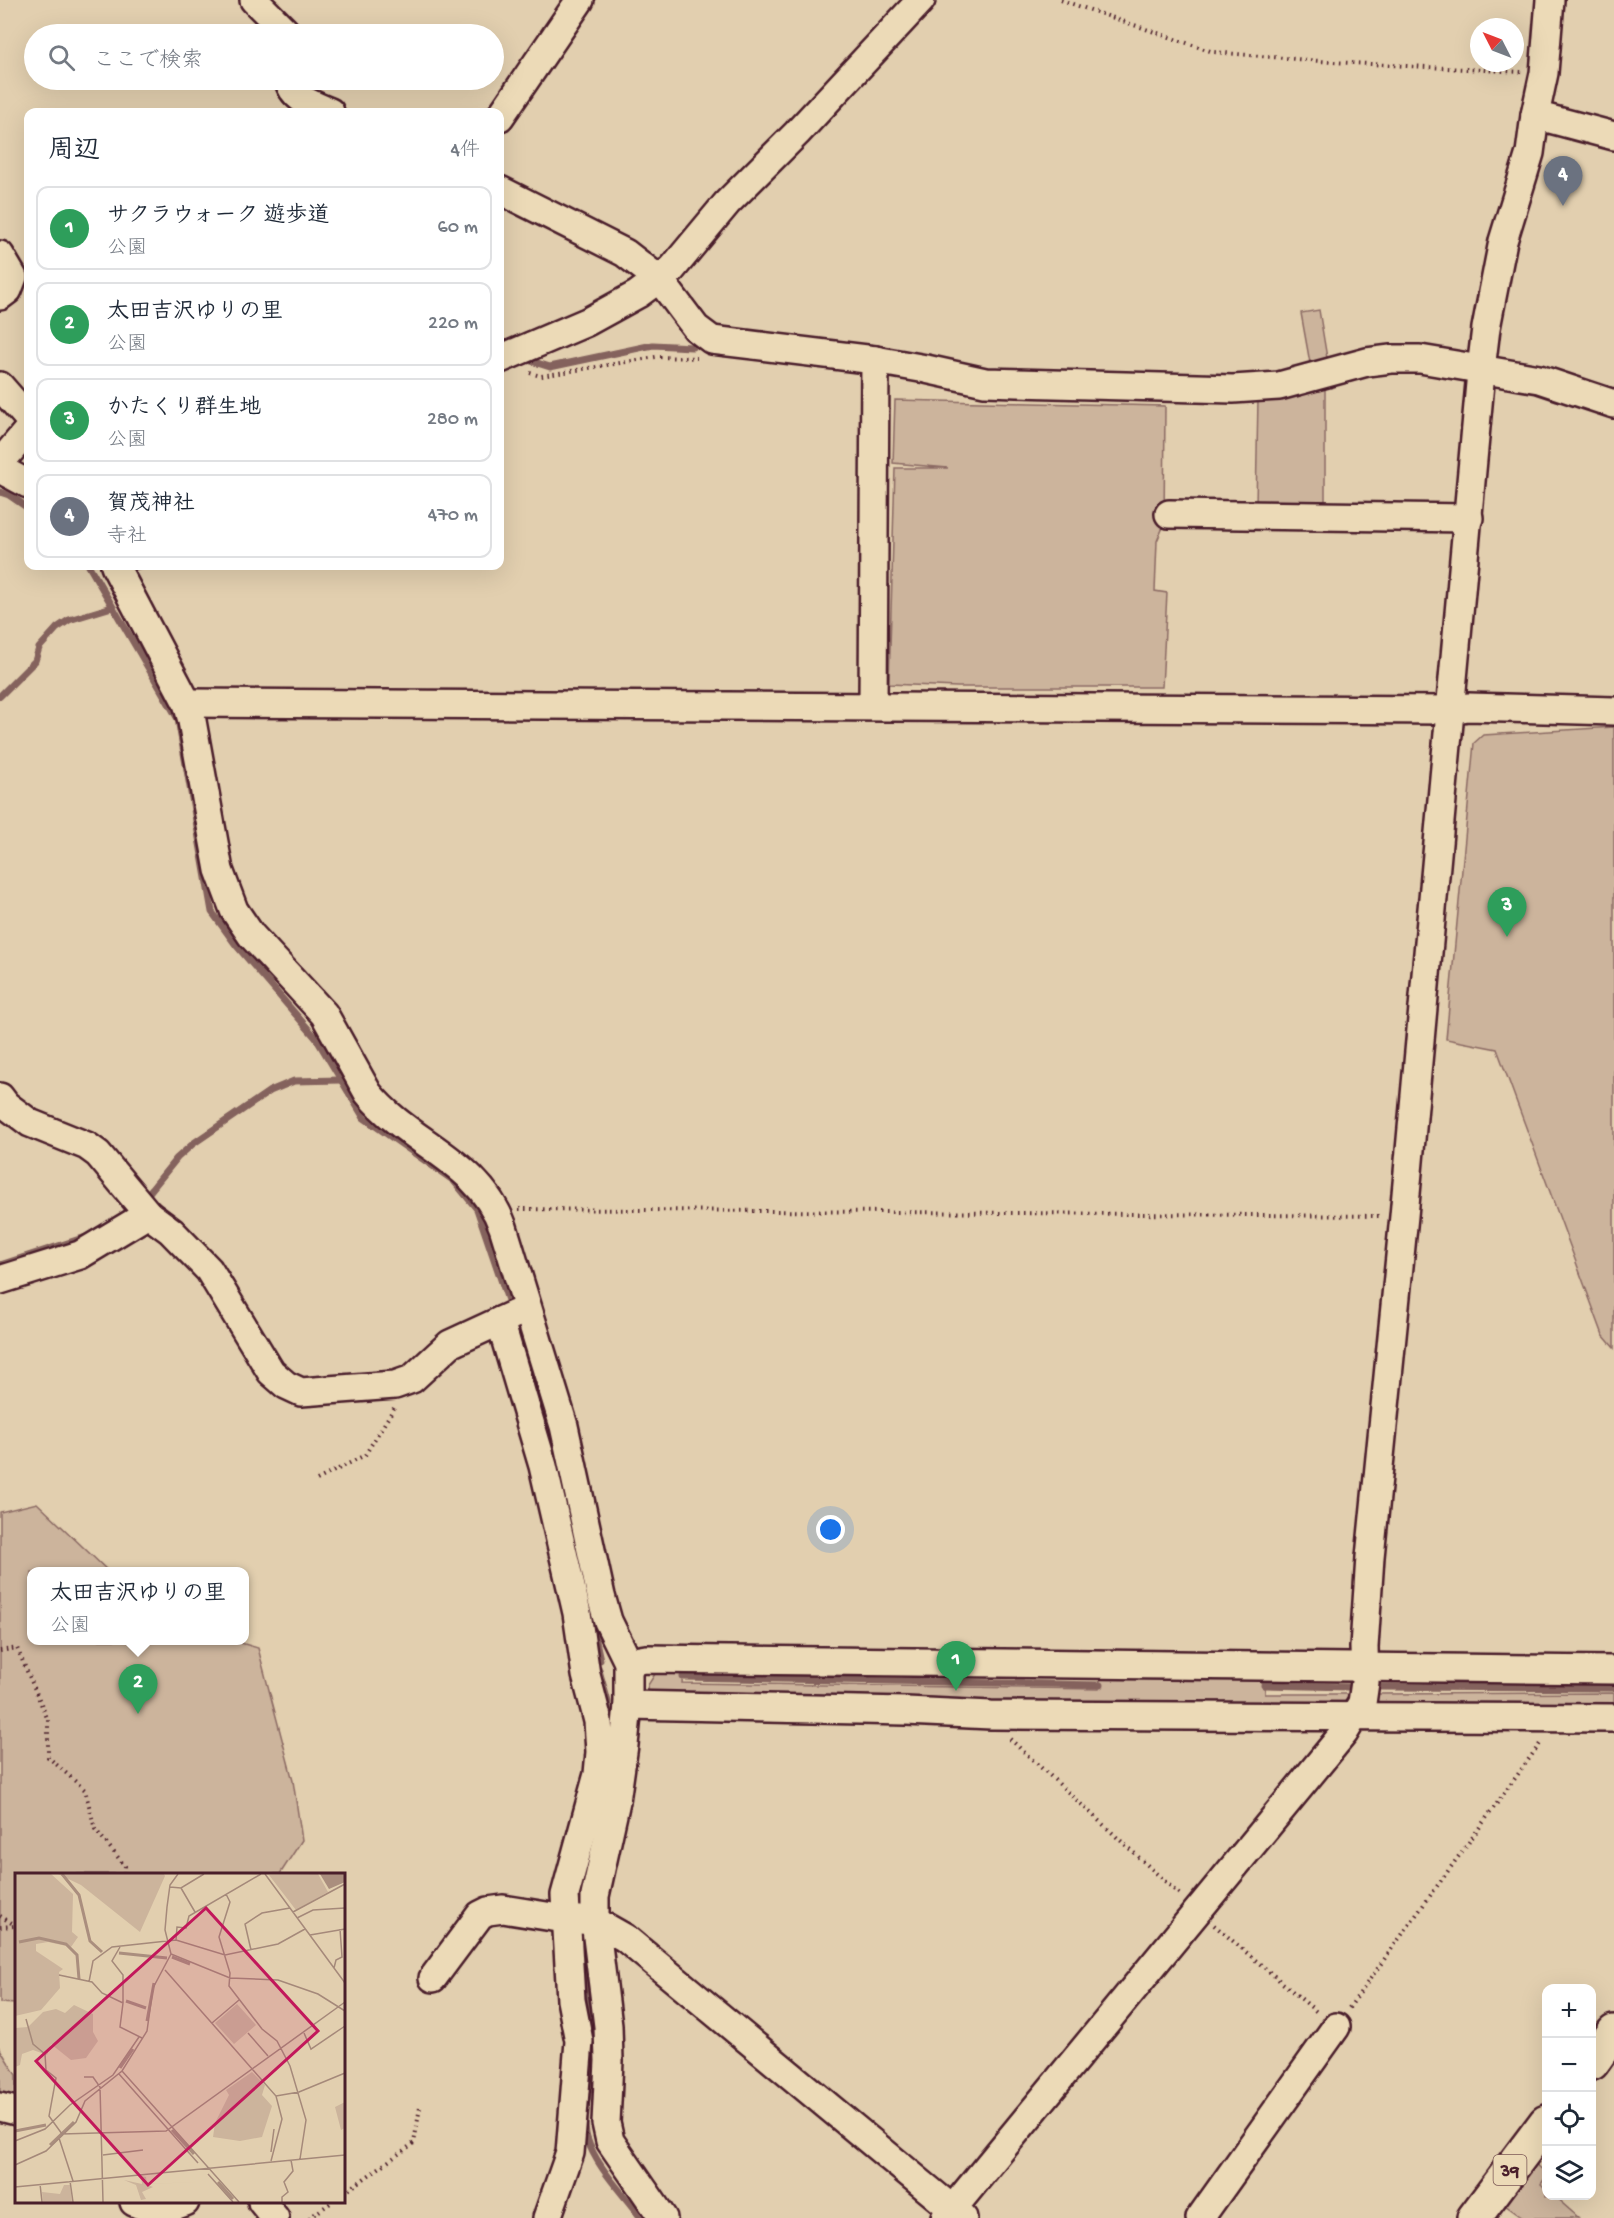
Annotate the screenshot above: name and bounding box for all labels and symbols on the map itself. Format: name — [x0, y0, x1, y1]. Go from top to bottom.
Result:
north arrow — [1470, 18, 1524, 72]
pin: 4 — [1544, 156, 1582, 206]
pin: 3 — [1488, 888, 1526, 937]
your location — [816, 1515, 845, 1544]
pin: 1 — [936, 1642, 976, 1691]
pin: 2 — [118, 1664, 158, 1714]
inset map — [15, 1873, 345, 2203]
road number: 39 — [1494, 2155, 1526, 2185]

